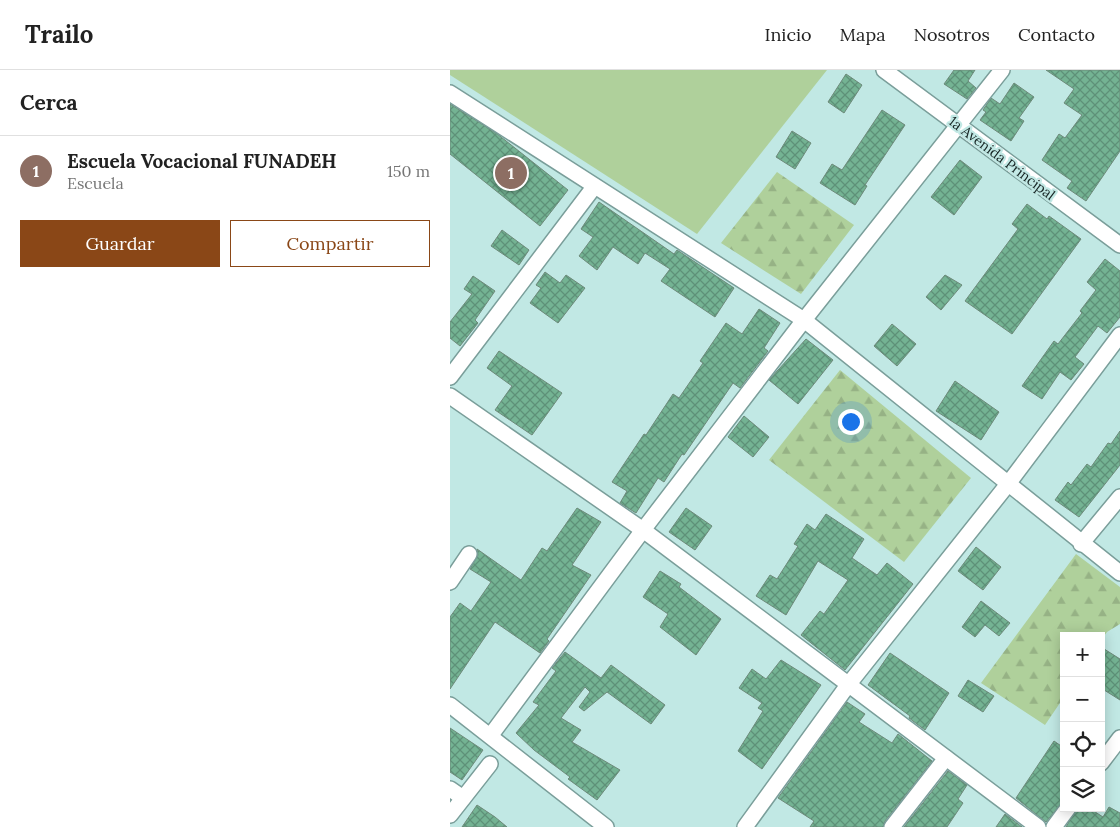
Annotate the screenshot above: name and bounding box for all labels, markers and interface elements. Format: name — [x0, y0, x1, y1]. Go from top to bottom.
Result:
text: Trailo — [25, 19, 93, 50]
text: Inicio — [765, 23, 812, 46]
text: Mapa — [840, 23, 885, 46]
text: Nosotros — [913, 23, 990, 46]
text: Contacto — [1018, 23, 1095, 46]
text: Cerca — [20, 89, 78, 116]
street label: 1a Avenida Principal — [945, 112, 1059, 204]
text: Escuela Vocacional FUNADEH — [67, 149, 337, 173]
pin: 1 — [495, 154, 527, 192]
text: 1 — [33, 161, 39, 181]
text: 150 m — [387, 161, 430, 181]
text: Escuela — [67, 173, 124, 193]
button: Guardar — [20, 220, 220, 267]
button: Compartir — [230, 220, 430, 267]
your location — [838, 409, 864, 435]
map controls — [1060, 632, 1105, 812]
button: + — [1060, 632, 1105, 677]
button: − — [1060, 677, 1105, 722]
button: locate — [1060, 722, 1105, 767]
button: layers — [1060, 767, 1105, 812]

